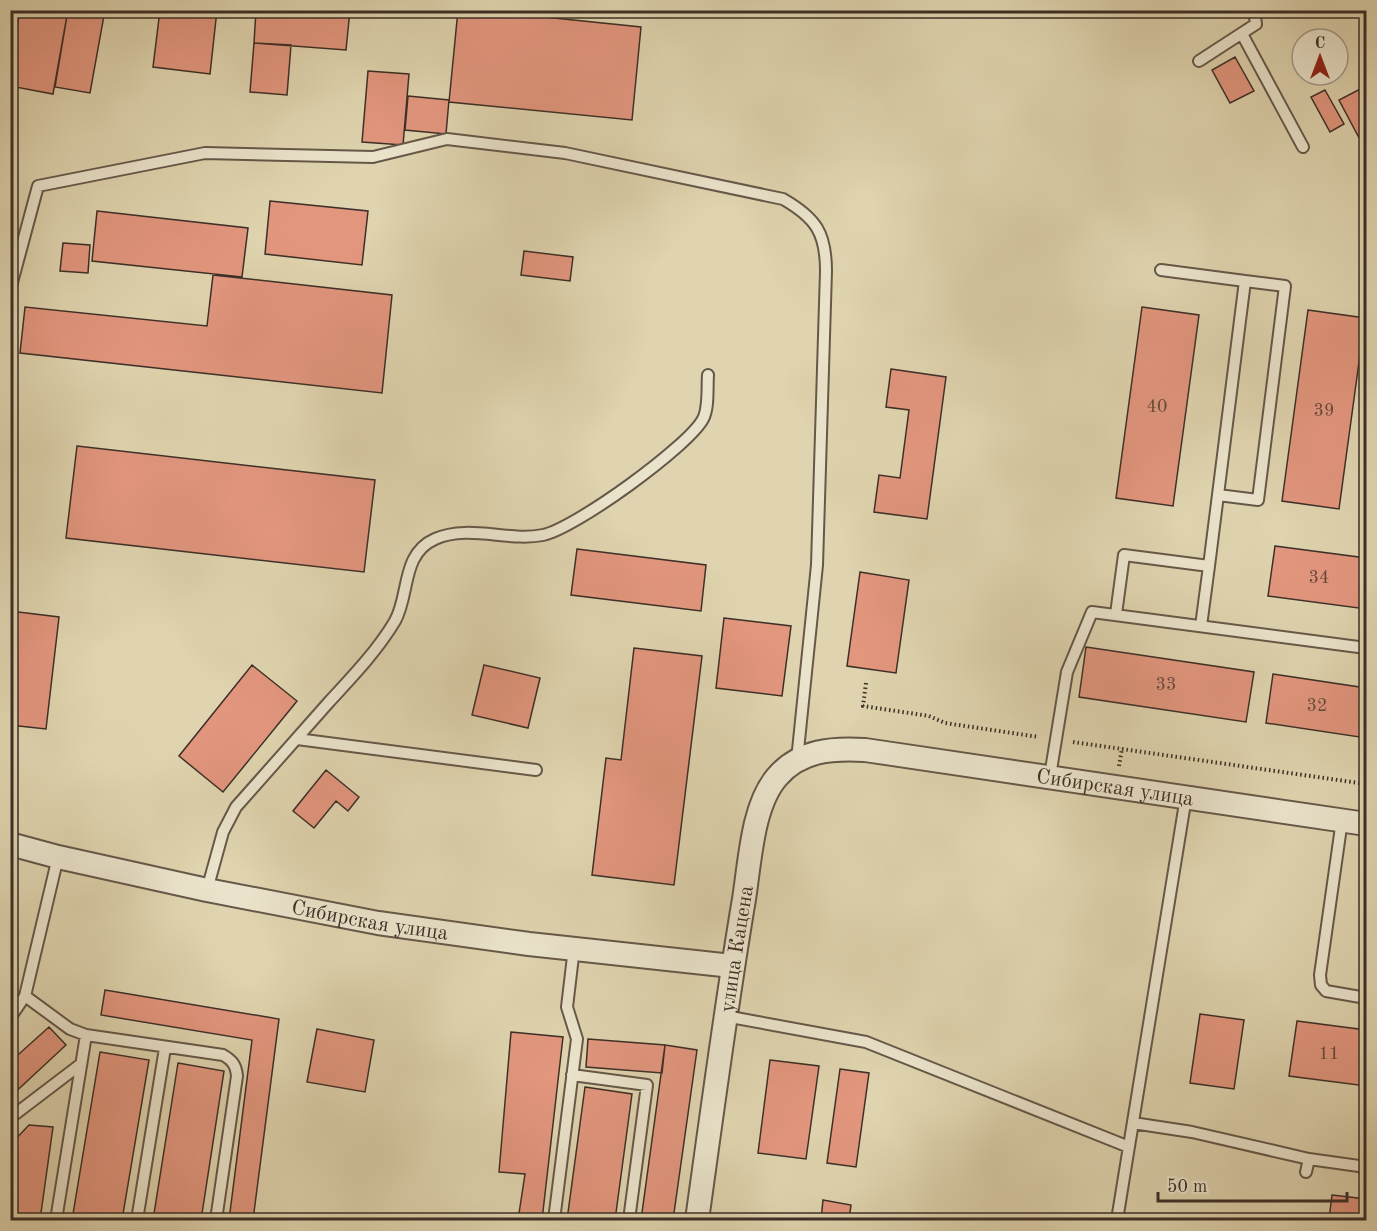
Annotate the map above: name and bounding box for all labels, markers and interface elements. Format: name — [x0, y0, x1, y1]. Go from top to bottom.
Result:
north arrow — [1290, 27, 1350, 87]
text: С — [1315, 36, 1325, 52]
house number: 40 — [1147, 398, 1167, 416]
house number: 39 — [1314, 402, 1334, 420]
house number: 34 — [1309, 569, 1329, 587]
house number: 33 — [1156, 676, 1176, 694]
house number: 32 — [1307, 697, 1327, 715]
street label: Сибирская улица — [1035, 766, 1195, 810]
street label: улица Кацена — [717, 884, 758, 1014]
street label: Сибирская улица — [289, 898, 449, 945]
house number: 11 — [1319, 1045, 1339, 1063]
scale bar — [1158, 1165, 1347, 1203]
text: 50 m — [1167, 1178, 1207, 1196]

